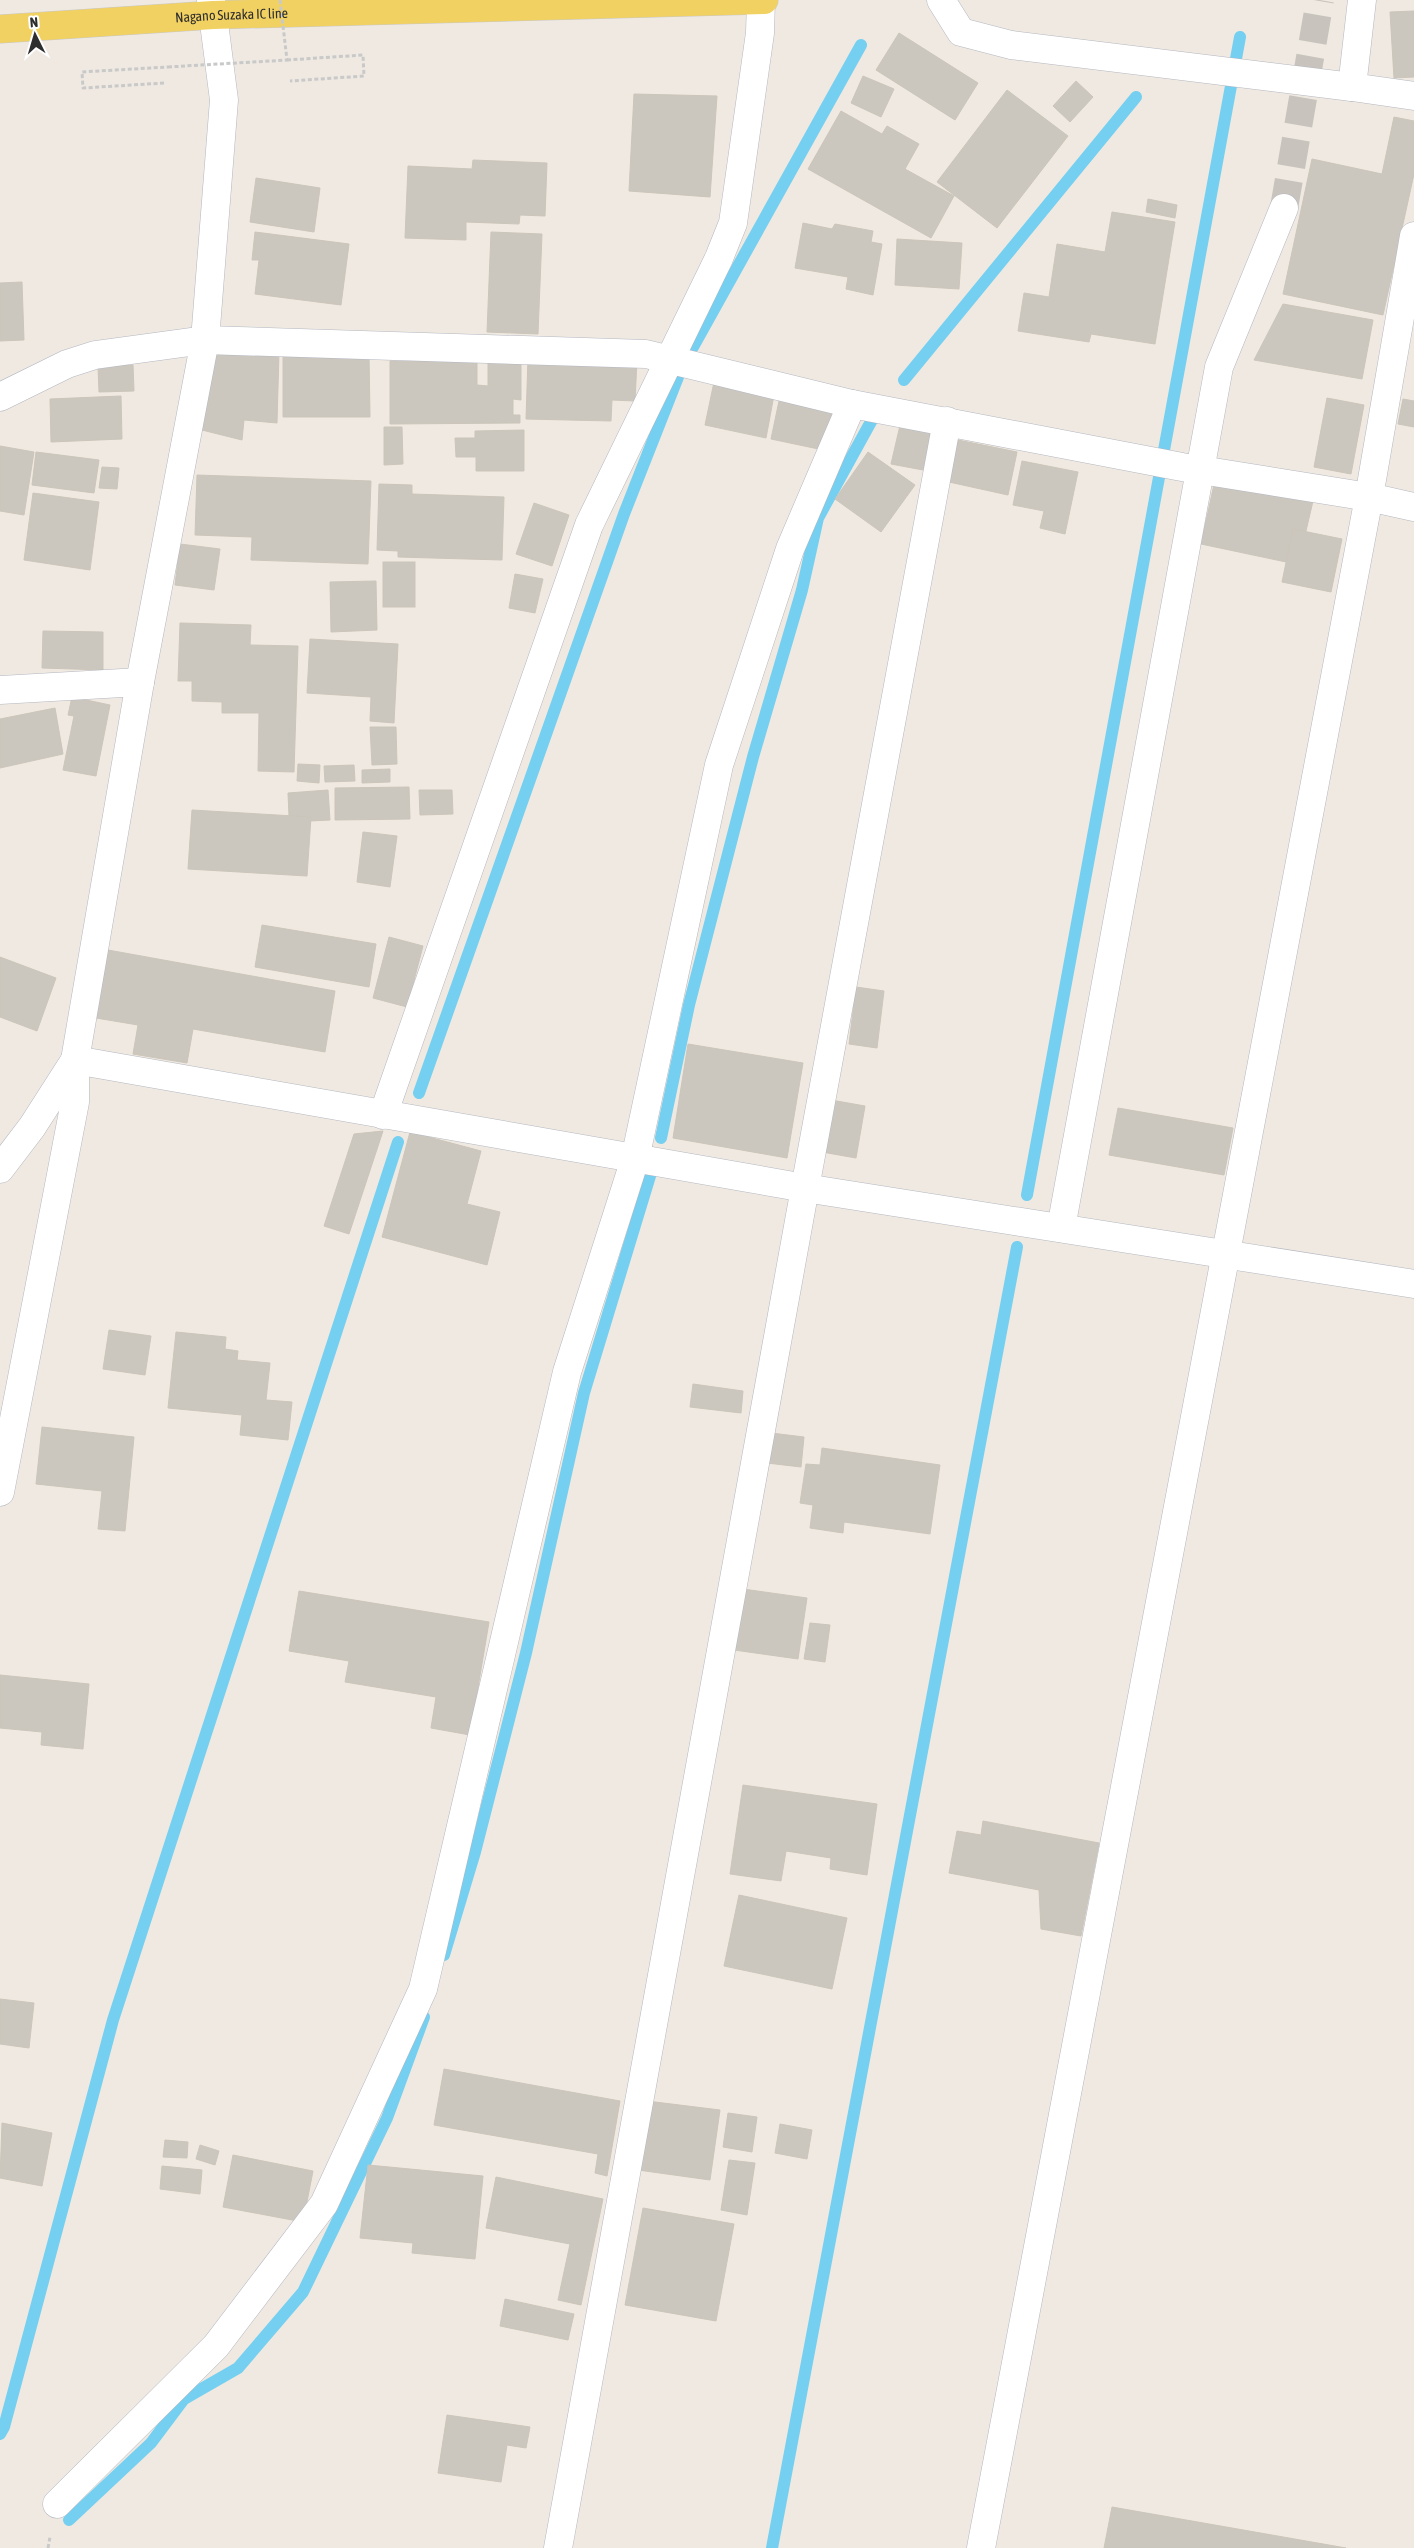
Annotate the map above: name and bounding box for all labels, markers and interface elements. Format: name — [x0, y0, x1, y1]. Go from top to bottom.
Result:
street label: Nagano Suzaka IC line — [175, 5, 288, 25]
north arrow — [10, 10, 60, 60]
text: N — [29, 14, 39, 30]

